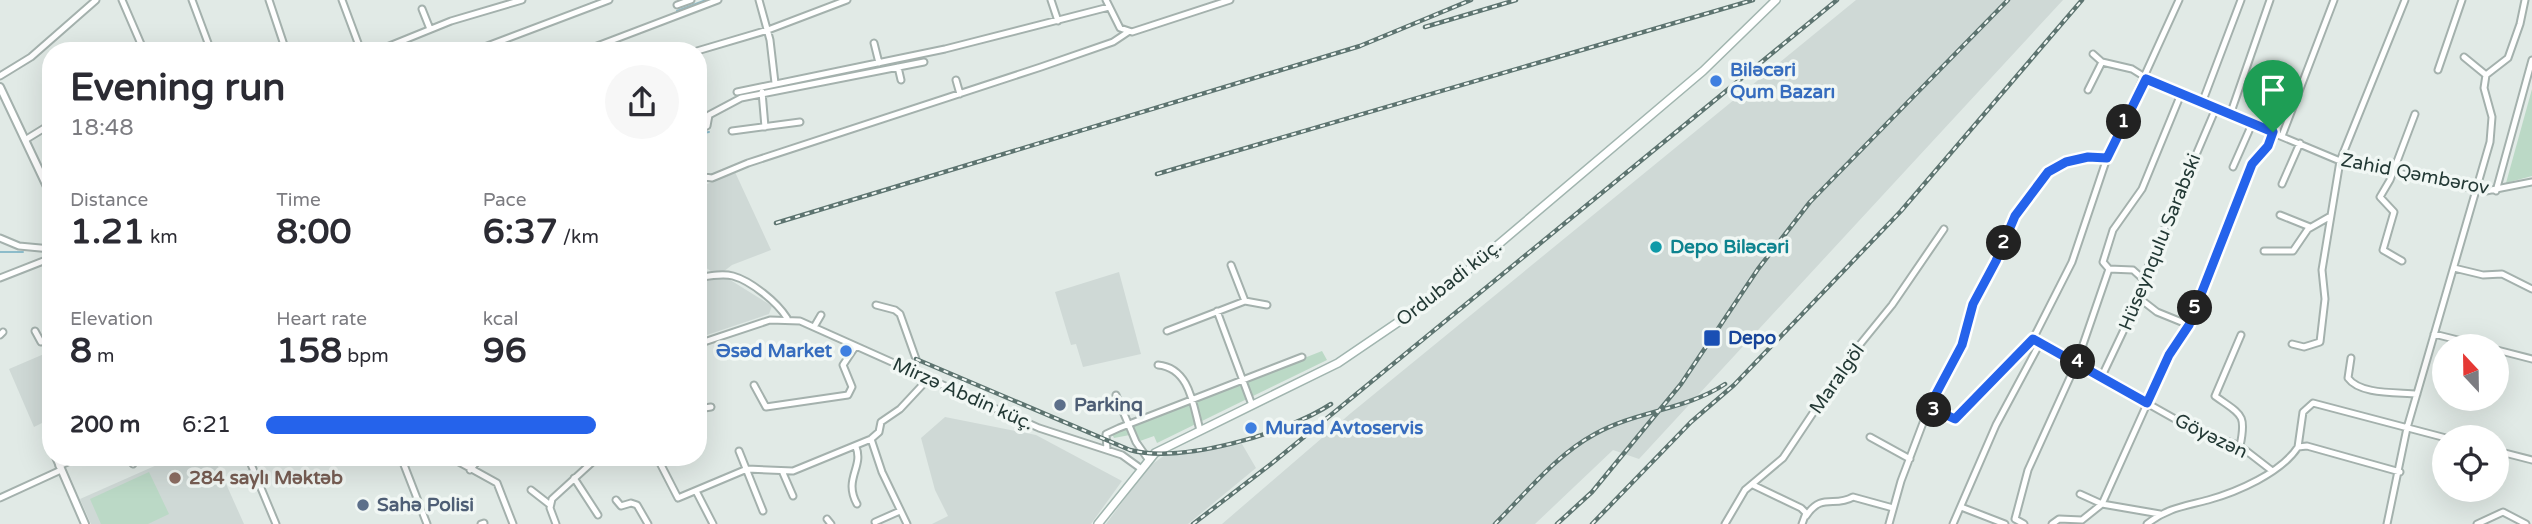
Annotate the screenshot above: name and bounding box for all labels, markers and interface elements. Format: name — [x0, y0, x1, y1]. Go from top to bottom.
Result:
place label: Biləcəri Qum Bazarı — [1730, 59, 1835, 103]
pin — [2243, 60, 2303, 132]
text: Evening run — [70, 65, 285, 111]
button: share — [605, 65, 679, 139]
icon: arrive — [2254, 71, 2292, 109]
marker: Biləcəri Qum Bazarı — [1708, 73, 1724, 89]
pin: 1 — [2106, 104, 2142, 140]
text: 1 — [2118, 110, 2129, 132]
text: 18:48 — [70, 114, 134, 142]
street label: Zahid Qəmbərov — [2339, 149, 2491, 199]
street label: Hüseynqulu Sarabski — [2114, 150, 2206, 334]
text: Distance — [70, 189, 148, 211]
text: Time — [276, 189, 321, 211]
text: Pace — [483, 189, 526, 211]
text: 1.21 — [70, 211, 145, 253]
text: 8:00 — [276, 211, 351, 253]
text: 6:37 — [483, 211, 558, 253]
text: km — [145, 226, 178, 248]
text: /km — [558, 226, 599, 248]
pin: 2 — [1986, 226, 2022, 260]
text: 2 — [1998, 231, 2009, 253]
street label: Ordubadi küç. — [1392, 235, 1506, 331]
place label: Depo Biləcəri — [1670, 236, 1789, 259]
marker: Depo Biləcəri — [1648, 239, 1664, 255]
pin: 5 — [2178, 290, 2212, 326]
text: 5 — [2189, 296, 2200, 318]
text: Elevation — [70, 308, 153, 330]
text: Heart rate — [276, 308, 367, 330]
text: kcal — [483, 308, 518, 330]
place label: Depo — [1728, 327, 1776, 350]
marker: Depo — [1702, 328, 1722, 348]
text: 8 — [70, 330, 92, 372]
text: 158 — [276, 330, 342, 372]
text: 96 — [483, 330, 527, 372]
north arrow — [2432, 334, 2510, 411]
map controls — [2432, 334, 2509, 502]
place label: Əsəd Market — [716, 340, 833, 362]
street label: Maralgöl — [1805, 340, 1869, 418]
marker: Əsəd Market — [838, 343, 854, 359]
pin: 4 — [2060, 344, 2096, 380]
text: m — [92, 345, 114, 367]
text: bpm — [342, 345, 389, 367]
text: 4 — [2072, 350, 2083, 372]
street label: Mirzə Abdin küç. — [889, 353, 1037, 435]
pin: 3 — [1916, 392, 1952, 428]
place label: Parkinq — [1074, 394, 1143, 417]
marker: Parkinq — [1052, 397, 1068, 413]
text: 3 — [1928, 398, 1939, 420]
street label: Göyəzən — [2171, 409, 2251, 463]
text: 200 m — [70, 411, 140, 439]
text: 6:21 — [182, 411, 231, 439]
place label: Murad Avtoservis — [1265, 417, 1423, 439]
marker: Murad Avtoservis — [1243, 420, 1259, 436]
button: locate — [2432, 425, 2509, 502]
place label: 284 saylı Məktəb — [189, 467, 343, 490]
marker: 284 saylı Məktəb — [167, 470, 183, 486]
place label: Sahə Polisi — [377, 494, 474, 516]
marker: Sahə Polisi — [355, 497, 371, 513]

